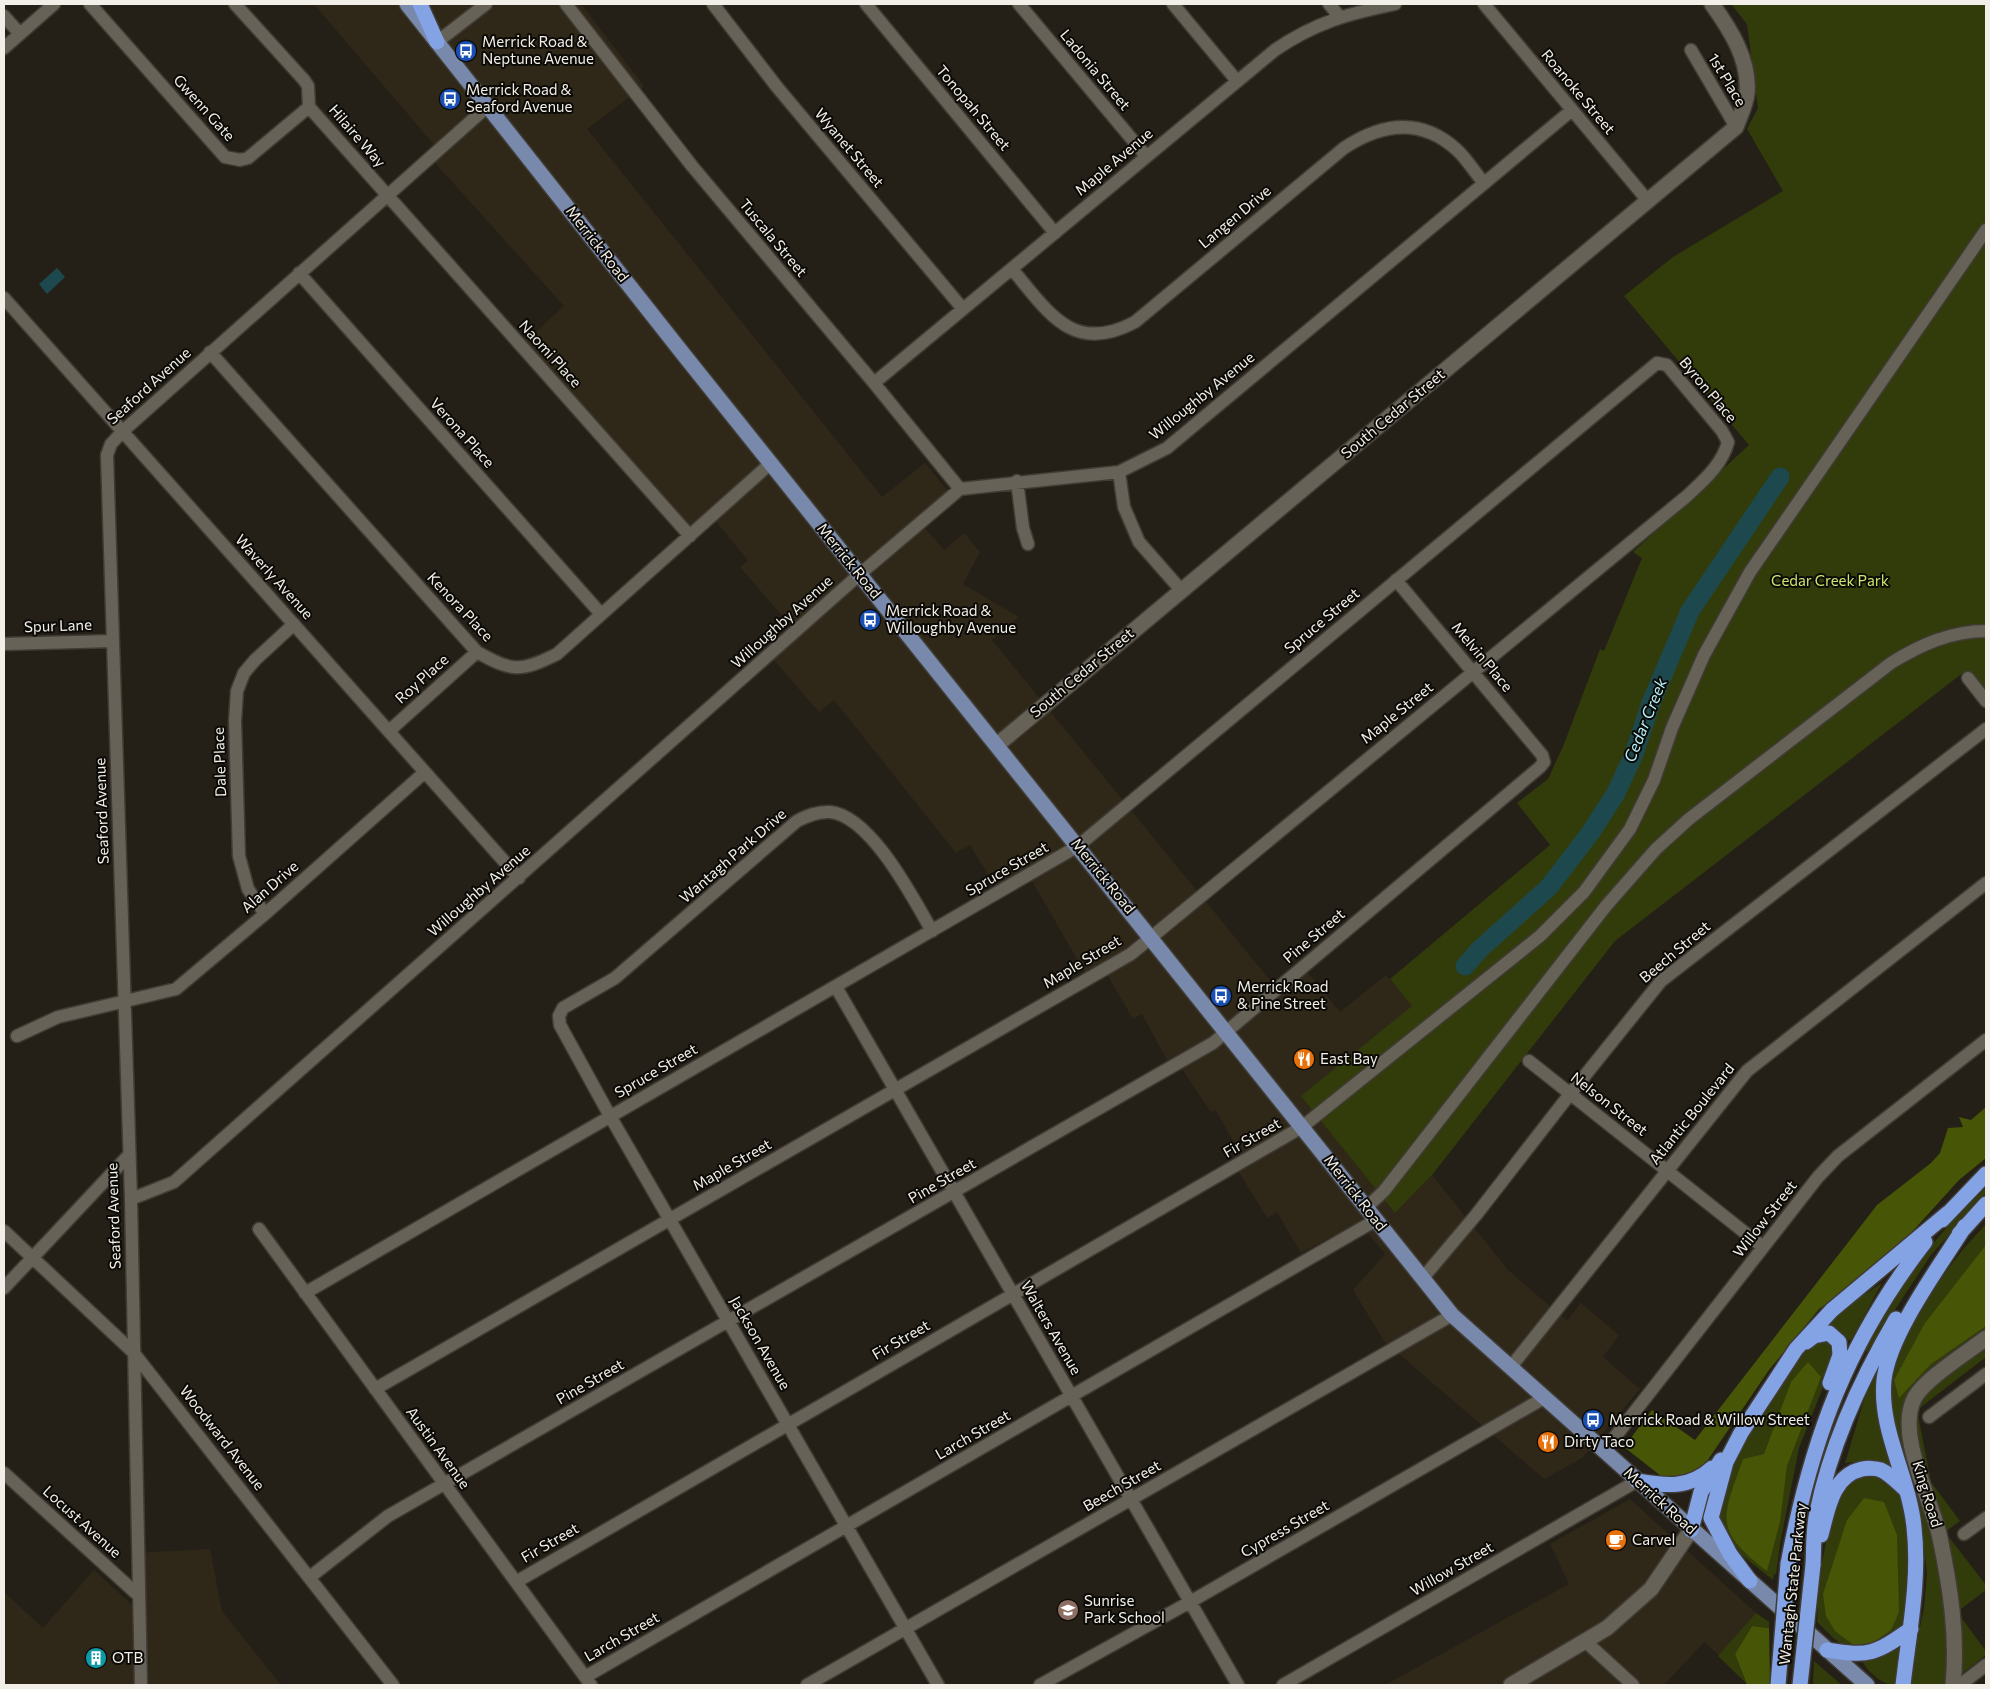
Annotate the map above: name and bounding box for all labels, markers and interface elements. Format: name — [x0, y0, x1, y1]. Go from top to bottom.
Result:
street label: Ladonia Street — [1057, 25, 1135, 113]
place label: Merrick Road & Neptune Avenue — [482, 32, 594, 67]
bus stop icon: Merrick Road & Neptune Avenue — [454, 39, 478, 63]
street label: Roanoke Street — [1538, 45, 1619, 137]
street label: 1st Place — [1705, 50, 1751, 109]
street label: Tonopah Street — [933, 61, 1015, 154]
street label: Gwenn Gate — [170, 70, 239, 144]
place label: Merrick Road & Seaford Avenue — [466, 80, 572, 115]
bus stop icon: Merrick Road & Seaford Avenue — [438, 87, 462, 111]
street label: Hilaire Way — [326, 100, 390, 171]
street label: Wyanet Street — [811, 104, 888, 191]
street label: Maple Avenue — [1071, 124, 1156, 199]
street label: Langen Drive — [1195, 181, 1274, 252]
street label: Tuscala Street — [736, 195, 811, 280]
street label: Merrick Road — [563, 202, 633, 285]
street label: Naomi Place — [516, 316, 586, 391]
street label: Seaford Avenue — [103, 343, 194, 428]
street label: Willoughby Avenue — [1145, 347, 1258, 443]
street label: Byron Place — [1676, 353, 1741, 426]
street label: South Cedar Street — [1337, 365, 1448, 462]
street label: Verona Place — [427, 394, 499, 471]
street label: Merrick Road — [814, 519, 886, 602]
street label: Waverly Avenue — [232, 530, 318, 623]
street label: Kenora Place — [424, 568, 497, 645]
street label: Willoughby Avenue — [727, 571, 836, 671]
park label: Cedar Creek Park — [1771, 571, 1889, 589]
street label: Spruce Street — [1280, 584, 1363, 657]
place label: Merrick Road & Willoughby Avenue — [886, 601, 1016, 636]
bus stop icon: Merrick Road & Willoughby Avenue — [858, 608, 882, 632]
street label: Spur Lane — [24, 615, 92, 635]
street label: Melvin Place — [1448, 618, 1517, 695]
street label: South Cedar Street — [1026, 624, 1137, 721]
street label: Roy Place — [391, 650, 452, 707]
water label: Cedar Creek — [1619, 675, 1670, 765]
street label: Maple Street — [1357, 678, 1436, 747]
street label: Dale Place — [209, 727, 229, 797]
street label: Seaford Avenue — [90, 757, 112, 864]
street label: Wantagh Park Drive — [675, 804, 789, 906]
street label: Merrick Road — [1068, 834, 1140, 917]
street label: Spruce Street — [962, 837, 1051, 899]
street label: Willoughby Avenue — [423, 841, 533, 940]
street label: Alan Drive — [237, 857, 302, 916]
street label: Pine Street — [1279, 904, 1348, 966]
street label: Beech Street — [1635, 916, 1713, 986]
street label: Maple Street — [1039, 931, 1124, 991]
place label: Merrick Road & Pine Street — [1237, 977, 1329, 1012]
bus stop icon: Merrick Road & Pine Street — [1209, 984, 1233, 1008]
street label: Spruce Street — [611, 1039, 700, 1101]
restaurant icon: East Bay — [1292, 1047, 1316, 1071]
place label: East Bay — [1320, 1049, 1378, 1067]
street label: Atlantic Boulevard — [1645, 1059, 1737, 1168]
street label: Nelson Street — [1568, 1068, 1652, 1139]
street label: Fir Street — [1219, 1113, 1284, 1161]
street label: Maple Street — [689, 1134, 774, 1194]
street label: Merrick Road — [1321, 1151, 1391, 1234]
street label: Pine Street — [905, 1154, 978, 1207]
street label: Seaford Avenue — [102, 1162, 124, 1269]
street label: Willow Street — [1729, 1176, 1800, 1260]
street label: Walters Avenue — [1018, 1277, 1086, 1378]
street label: Jackson Avenue — [727, 1293, 795, 1393]
street label: Fir Street — [868, 1315, 933, 1363]
street label: Pine Street — [553, 1355, 626, 1408]
street label: Woodward Avenue — [176, 1381, 269, 1493]
street label: Austin Avenue — [403, 1403, 475, 1492]
street label: Larch Street — [932, 1405, 1013, 1463]
bus stop icon: Merrick Road & Willow Street — [1581, 1408, 1605, 1432]
place label: Merrick Road & Willow Street — [1609, 1410, 1810, 1428]
restaurant icon: Dirty Taco — [1536, 1430, 1560, 1454]
place label: Dirty Taco — [1564, 1432, 1634, 1450]
street label: Beech Street — [1079, 1456, 1164, 1515]
street label: King Road — [1909, 1458, 1947, 1529]
street label: Merrick Road — [1621, 1463, 1701, 1538]
street label: Locust Avenue — [40, 1481, 126, 1561]
street label: Cypress Street — [1237, 1496, 1332, 1561]
street label: Wantagh State Parkway — [1775, 1502, 1809, 1666]
street label: Fir Street — [517, 1518, 582, 1566]
cafe icon: Carvel — [1604, 1528, 1628, 1552]
place label: Carvel — [1632, 1530, 1675, 1548]
street label: Willow Street — [1407, 1537, 1496, 1599]
place label: Sunrise Park School — [1084, 1591, 1165, 1626]
school or university icon: Sunrise Park School — [1056, 1598, 1080, 1622]
street label: Larch Street — [581, 1607, 662, 1665]
building icon: OTB — [84, 1646, 108, 1670]
place label: OTB — [112, 1648, 143, 1666]

